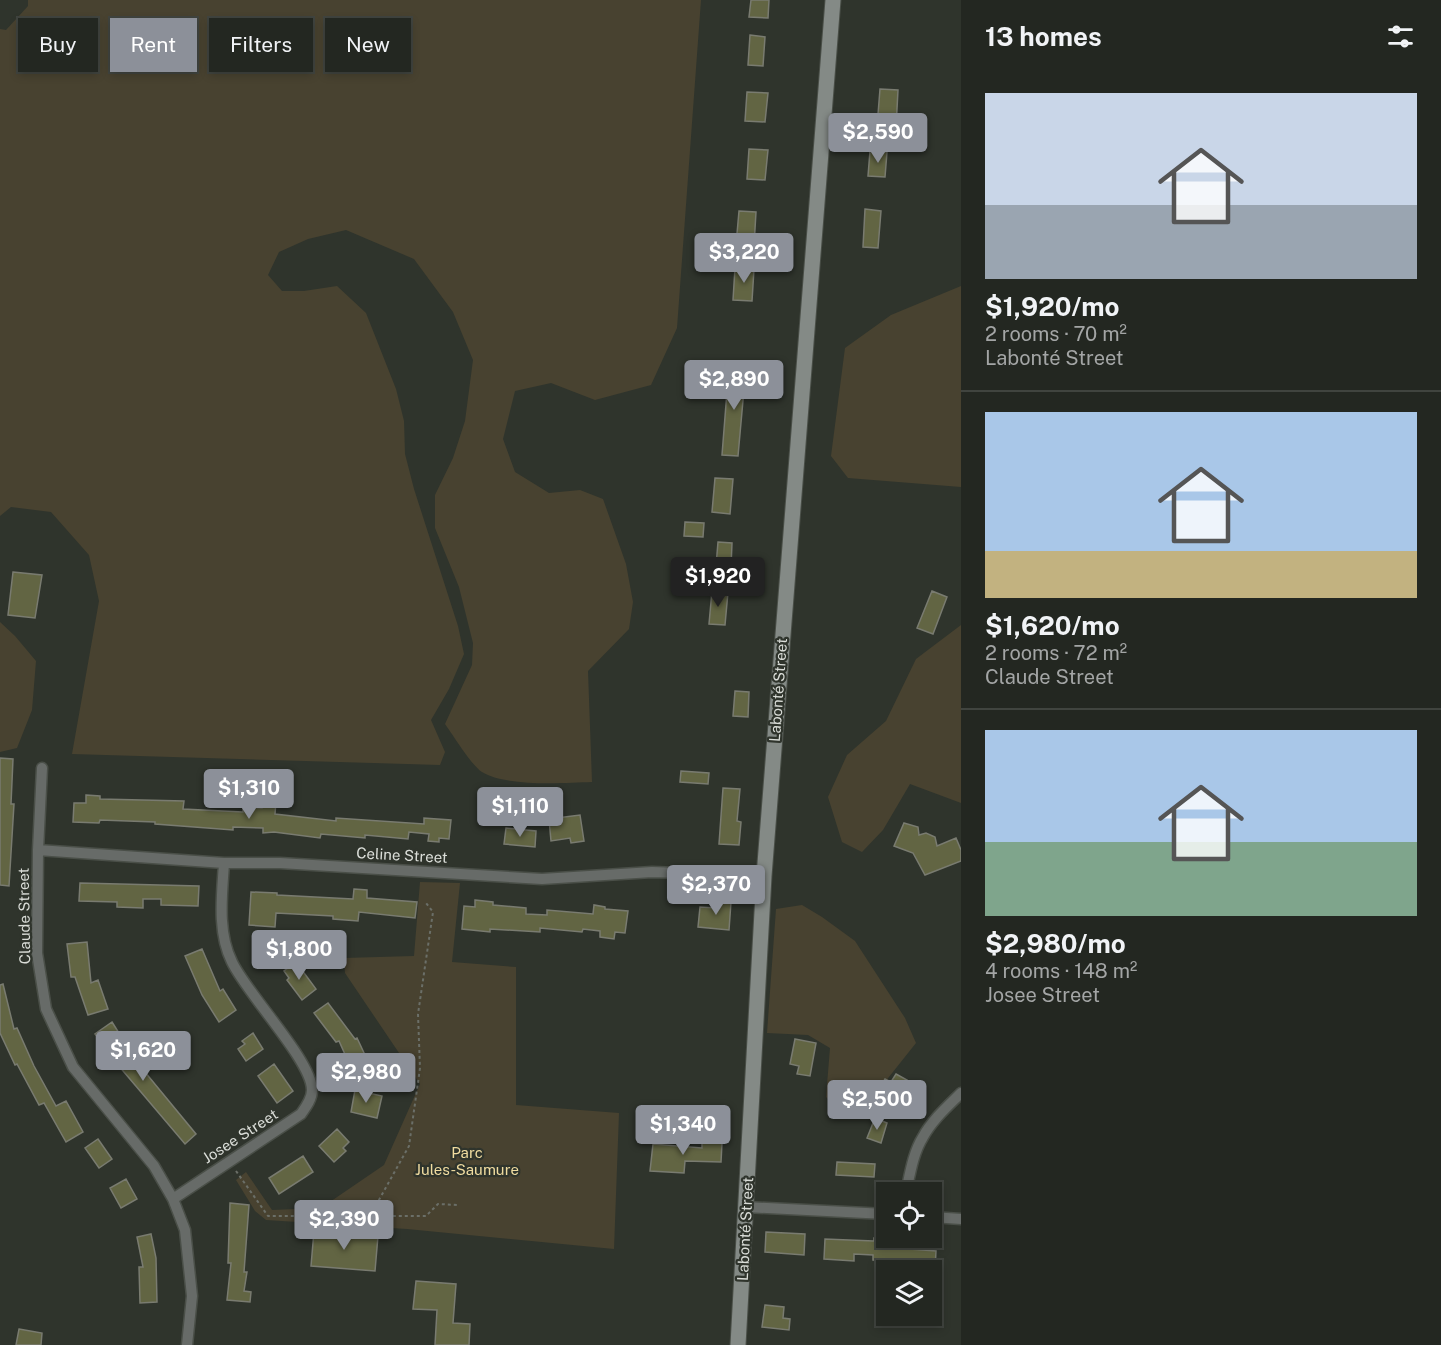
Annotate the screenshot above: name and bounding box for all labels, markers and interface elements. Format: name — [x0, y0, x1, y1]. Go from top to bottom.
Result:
chip: Buy — [18, 18, 98, 72]
chip: Rent — [110, 18, 197, 72]
chip: Filters — [209, 18, 313, 72]
chip: New — [325, 18, 411, 72]
icon: filters — [1384, 20, 1417, 53]
text: 13 homes — [985, 21, 1102, 52]
pin: $2,590 — [829, 113, 927, 164]
text: $2,590 — [842, 120, 914, 144]
icon: home — [1147, 132, 1255, 240]
pin: $3,220 — [695, 233, 793, 284]
text: $3,220 — [708, 240, 780, 264]
text: $1,920/mo — [985, 291, 1120, 322]
text: 2 rooms · 70 m² — [985, 322, 1127, 346]
text: Labonté Street — [985, 346, 1124, 370]
pin: $2,890 — [685, 360, 783, 411]
text: $2,890 — [698, 367, 770, 391]
icon: home — [1147, 451, 1255, 559]
pin: $1,920 — [669, 557, 767, 608]
text: $1,920 — [685, 564, 751, 588]
text: $1,620/mo — [985, 610, 1120, 641]
street label: Labonté Street — [766, 637, 790, 742]
text: 2 rooms · 72 m² — [985, 641, 1127, 665]
text: Claude Street — [985, 665, 1114, 689]
pin: $1,310 — [200, 769, 298, 820]
icon: home — [1147, 769, 1255, 877]
text: $1,310 — [218, 776, 280, 800]
pin: $1,110 — [471, 787, 569, 838]
text: $1,110 — [491, 794, 549, 818]
street label: Celine Street — [356, 844, 448, 866]
pin: $2,370 — [667, 865, 765, 916]
street label: Claude Street — [15, 867, 33, 964]
text: $2,370 — [681, 872, 751, 896]
text: $2,980/mo — [985, 928, 1126, 959]
pin: $1,800 — [250, 930, 348, 981]
text: $1,800 — [266, 937, 332, 961]
text: 4 rooms · 148 m² — [985, 959, 1137, 983]
text: Josee Street — [985, 983, 1100, 1007]
pin: $1,620 — [94, 1031, 192, 1082]
text: $1,620 — [110, 1038, 176, 1062]
pin: $2,980 — [317, 1053, 415, 1104]
text: $2,980 — [330, 1060, 402, 1084]
pin: $2,500 — [828, 1080, 926, 1131]
text: $2,500 — [841, 1087, 913, 1111]
street label: Josee Street — [199, 1105, 281, 1167]
pin: $1,340 — [634, 1105, 732, 1156]
text: $1,340 — [650, 1112, 716, 1136]
park label: Parc Jules-Saumure — [415, 1144, 519, 1178]
street label: Labonté Street — [734, 1176, 756, 1281]
map controls — [876, 1182, 942, 1326]
button: locate — [876, 1182, 942, 1248]
pin: $2,390 — [295, 1200, 393, 1251]
text: $2,390 — [308, 1207, 380, 1231]
button: layers — [876, 1260, 942, 1326]

